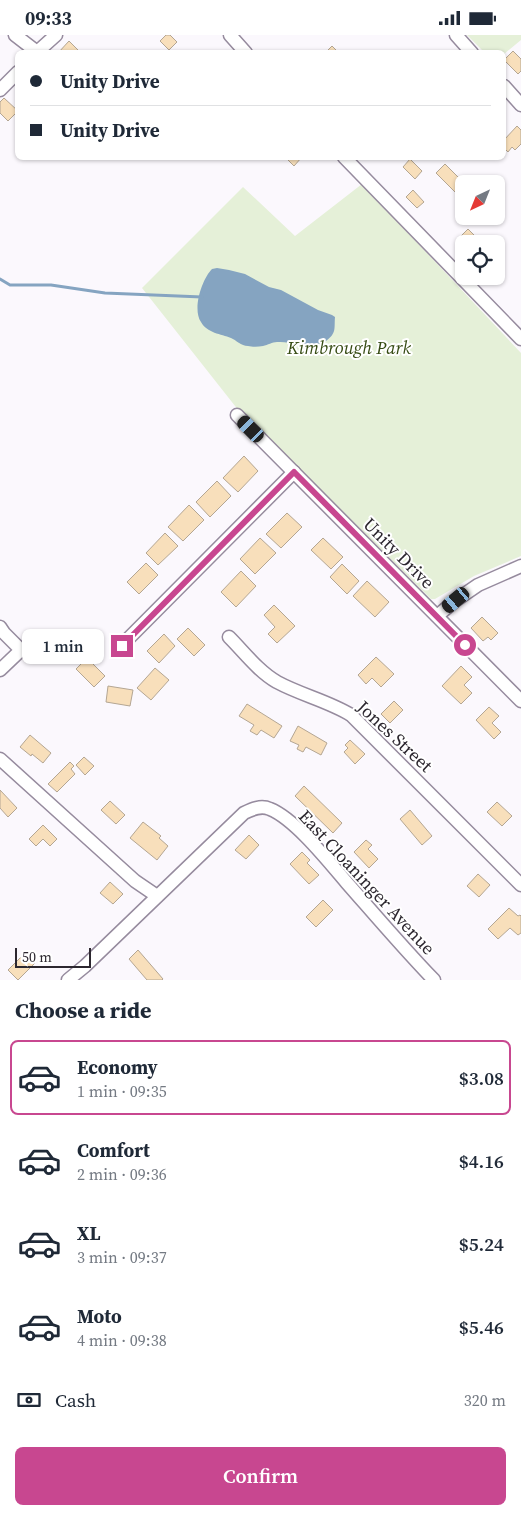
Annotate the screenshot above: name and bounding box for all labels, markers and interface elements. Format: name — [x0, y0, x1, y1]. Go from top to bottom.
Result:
text: 09:33 — [25, 5, 72, 31]
text: Unity Drive — [60, 68, 160, 94]
text: Unity Drive — [60, 117, 160, 143]
north arrow — [455, 175, 505, 225]
map controls — [455, 175, 505, 285]
button: locate — [455, 235, 505, 285]
park label: Kimbrough Park — [286, 335, 411, 360]
car — [235, 413, 266, 445]
street label: Unity Drive — [358, 512, 440, 594]
car — [439, 585, 472, 615]
callout: 1 min — [22, 629, 104, 663]
route start — [454, 634, 476, 656]
text: 1 min — [42, 635, 84, 657]
route end — [111, 635, 133, 657]
street label: Jones Street — [351, 694, 438, 778]
street label: East Cloaninger Avenue — [293, 804, 441, 960]
scale bar — [15, 945, 91, 968]
text: 50 m — [22, 947, 52, 967]
text: Choose a ride — [15, 995, 152, 1025]
text: Economy — [77, 1054, 158, 1080]
icon: car — [17, 1055, 62, 1100]
text: $3.08 — [459, 1065, 504, 1091]
text: 1 min · 09:35 — [77, 1080, 167, 1102]
text: Comfort — [77, 1137, 150, 1163]
icon: car — [17, 1138, 62, 1183]
text: $4.16 — [459, 1148, 504, 1174]
text: 2 min · 09:36 — [77, 1163, 167, 1185]
text: XL — [77, 1220, 100, 1246]
icon: car — [17, 1221, 62, 1266]
text: $5.24 — [459, 1231, 504, 1257]
text: 3 min · 09:37 — [77, 1246, 167, 1268]
text: Moto — [77, 1303, 122, 1329]
icon: car — [17, 1304, 62, 1349]
text: $5.46 — [459, 1314, 504, 1340]
text: 4 min · 09:38 — [77, 1329, 167, 1351]
icon: cash — [15, 1386, 43, 1414]
text: Cash — [55, 1387, 96, 1413]
text: 320 m — [464, 1389, 506, 1411]
button: Confirm — [15, 1447, 506, 1505]

